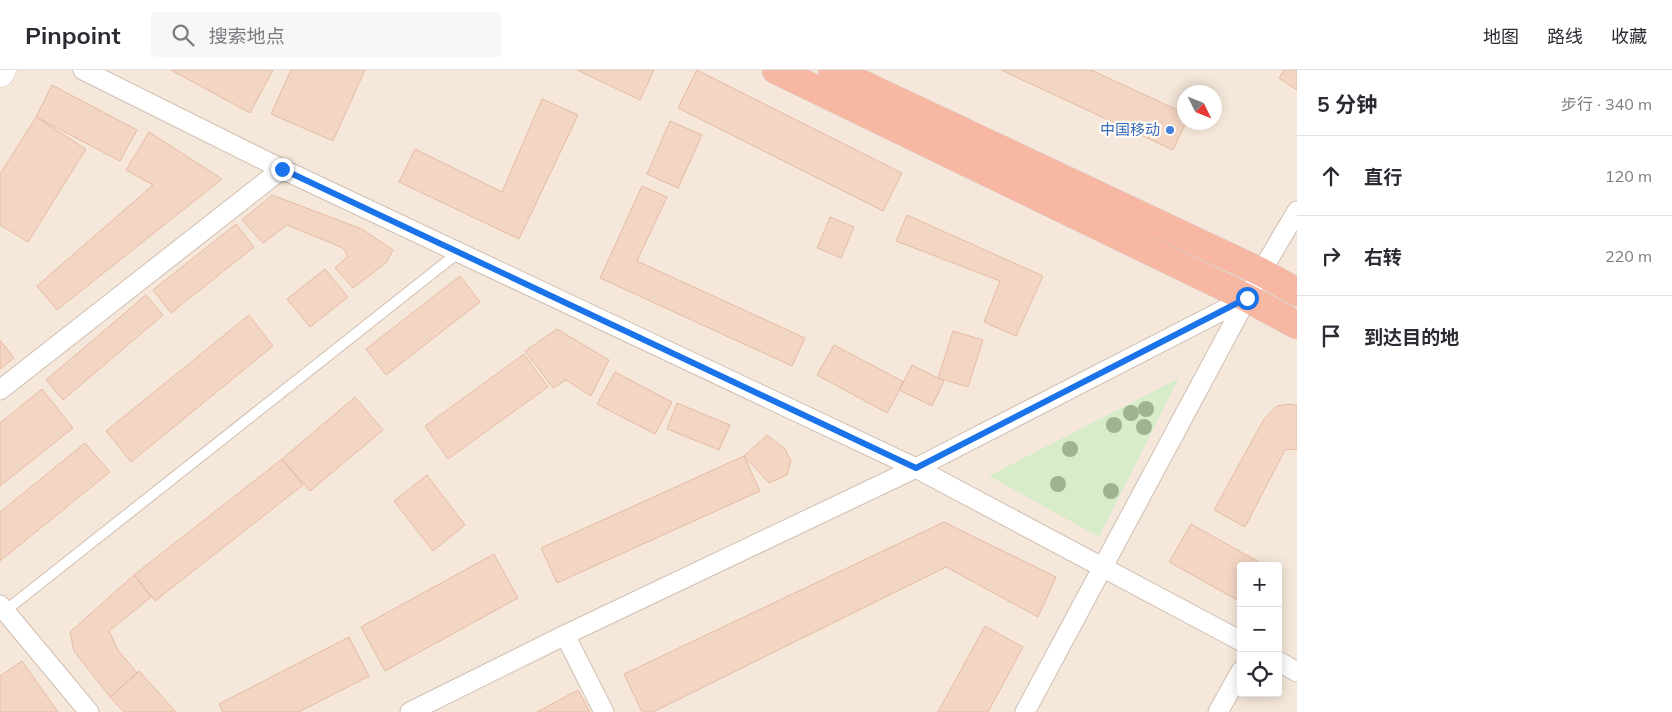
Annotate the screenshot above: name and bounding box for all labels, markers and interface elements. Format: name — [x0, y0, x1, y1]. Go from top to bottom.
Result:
search box — [151, 12, 501, 57]
text: Pinpoint — [25, 20, 121, 50]
icon: search — [169, 21, 197, 49]
text: 搜索地点 — [209, 24, 285, 48]
text: 地图 — [1483, 25, 1519, 48]
text: 路线 — [1547, 25, 1583, 48]
text: 收藏 — [1611, 25, 1647, 48]
north arrow — [1177, 85, 1222, 130]
text: 5 分钟 — [1317, 91, 1377, 117]
text: 步行 · 340 m — [1561, 94, 1652, 114]
place label: 中国移动 — [1100, 120, 1160, 139]
marker: 中国移动 — [1164, 124, 1176, 136]
route end — [271, 158, 294, 181]
icon: ahead — [1317, 162, 1345, 190]
text: 直行 — [1364, 165, 1402, 189]
text: 120 m — [1605, 166, 1652, 186]
icon: right — [1317, 242, 1345, 270]
text: 右转 — [1364, 245, 1402, 269]
text: 220 m — [1605, 246, 1652, 266]
route start — [1236, 287, 1259, 310]
icon: arrive — [1317, 322, 1345, 350]
text: 到达目的地 — [1364, 325, 1459, 349]
map controls — [1237, 562, 1282, 697]
button: + — [1237, 562, 1282, 607]
button: − — [1237, 607, 1282, 652]
button: locate — [1237, 652, 1282, 697]

